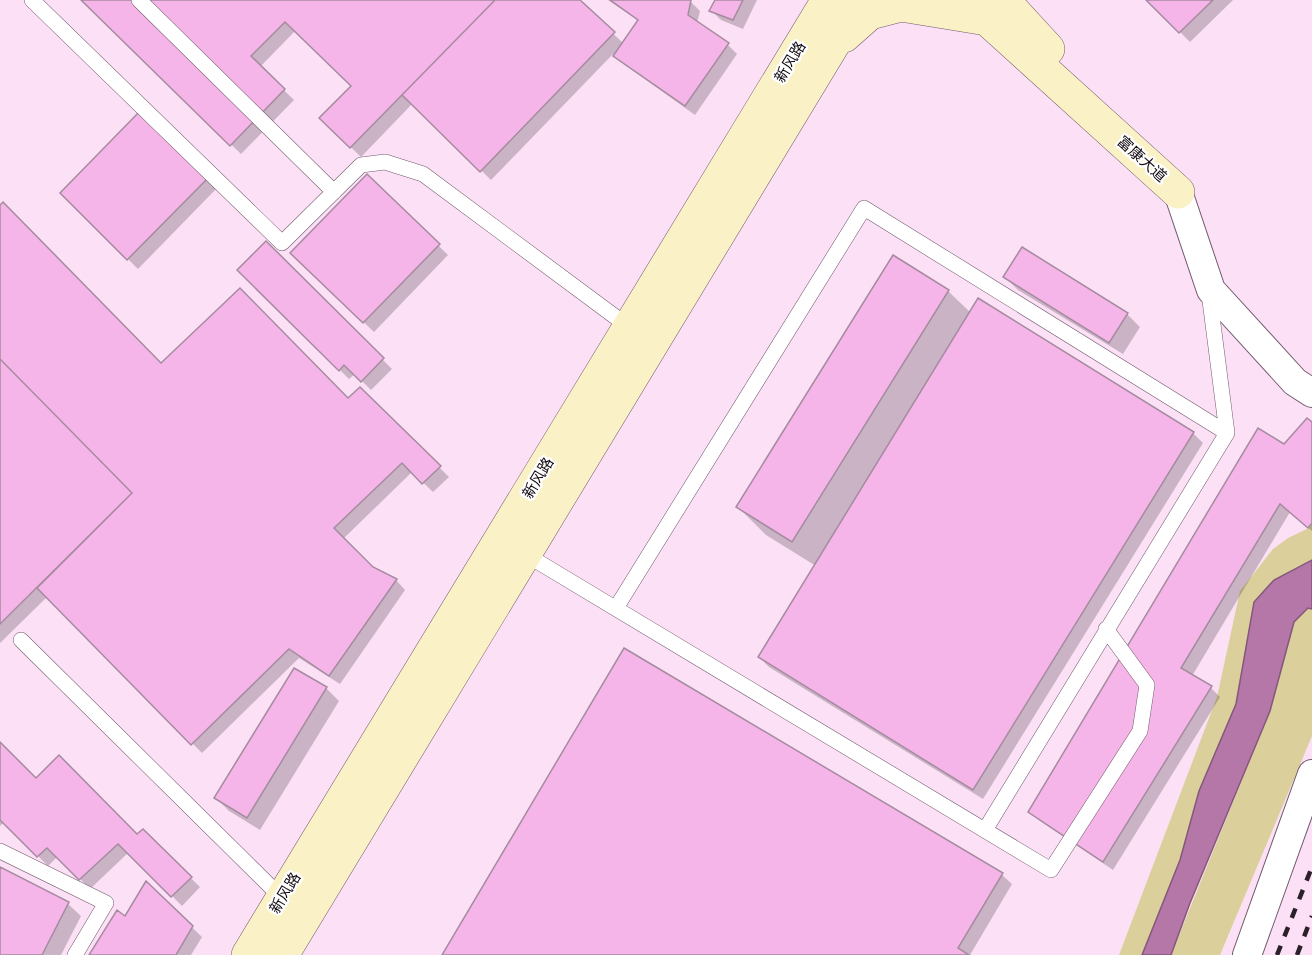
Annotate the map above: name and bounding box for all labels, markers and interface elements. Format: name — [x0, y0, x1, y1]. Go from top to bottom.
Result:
street label: 新风路 — [771, 38, 808, 85]
street label: 富康大道 — [1114, 132, 1170, 185]
street label: 新风路 — [519, 454, 556, 501]
street label: 新风路 — [266, 869, 303, 916]

